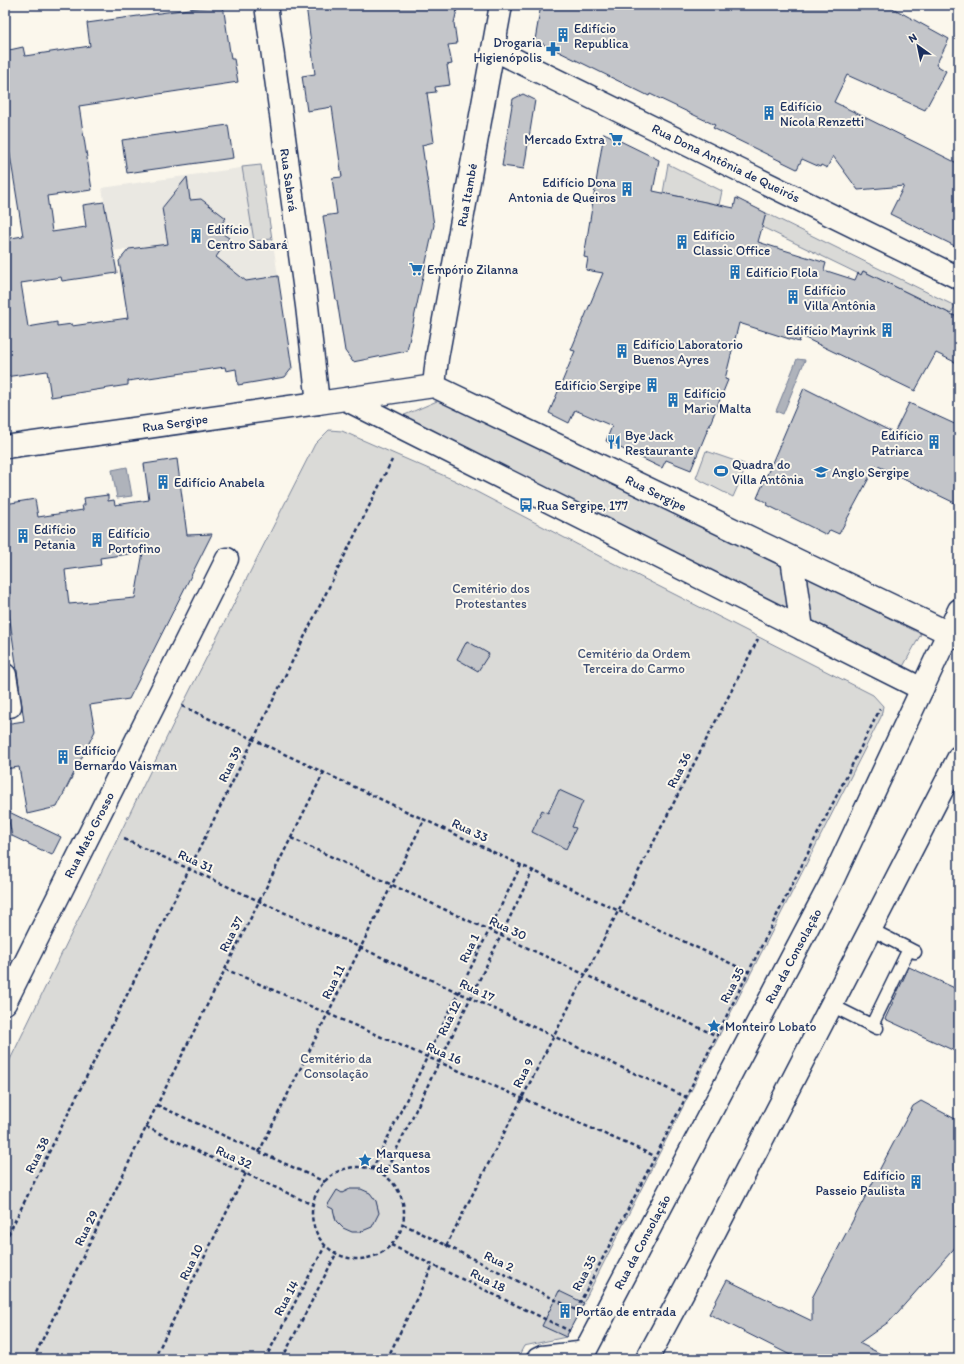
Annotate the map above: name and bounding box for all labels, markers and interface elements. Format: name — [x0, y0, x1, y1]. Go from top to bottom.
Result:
place label: Edifício Republica — [574, 21, 629, 51]
north arrow — [898, 26, 938, 66]
building icon: Edifício Republica — [555, 27, 571, 43]
text: N — [906, 31, 919, 46]
place label: Drogaria Higienópolis — [474, 35, 542, 65]
pharmacy icon: Drogaria Higienópolis — [545, 41, 561, 57]
place label: Edifício Nícola Renzetti — [780, 99, 864, 129]
building icon: Edifício Nícola Renzetti — [761, 105, 777, 121]
street label: Rua Dona Antônia de Queirós — [650, 121, 803, 206]
supermarket icon: Mercado Extra — [608, 131, 624, 147]
place label: Mercado Extra — [524, 132, 605, 147]
street label: Rua Sabará — [277, 147, 301, 213]
street label: Rua Itambé — [454, 162, 480, 228]
place label: Edifício Dona Antonia de Queiros — [509, 175, 617, 205]
building icon: Edifício Dona Antonia de Queiros — [619, 181, 635, 197]
place label: Edifício Centro Sabará — [207, 222, 288, 252]
building icon: Edifício Centro Sabará — [188, 228, 204, 244]
place label: Edifício Classic Office — [693, 228, 770, 258]
building icon: Edifício Classic Office — [674, 234, 690, 250]
supermarket icon: Empório Zilanna — [408, 261, 424, 277]
place label: Empório Zilanna — [427, 262, 519, 277]
building icon: Edifício Flola — [727, 264, 743, 280]
place label: Edifício Flola — [746, 265, 819, 280]
place label: Edifício Villa Antônia — [804, 283, 876, 313]
building icon: Edifício Villa Antônia — [785, 289, 801, 305]
building icon: Edifício Mayrink — [879, 322, 895, 338]
place label: Edifício Mayrink — [786, 323, 876, 338]
place label: Edifício Laboratorio Buenos Ayres — [633, 337, 743, 367]
building icon: Edifício Laboratorio Buenos Ayres — [614, 343, 630, 359]
building icon: Edifício Sergipe — [644, 377, 660, 393]
place label: Edifício Sergipe — [554, 378, 641, 393]
place label: Edifício Mario Malta — [684, 386, 752, 416]
building icon: Edifício Mario Malta — [665, 392, 681, 408]
street label: Rua Sergipe — [141, 411, 209, 435]
place label: Bye Jack Restaurante — [625, 428, 694, 458]
place label: Edifício Patriarca — [871, 428, 923, 458]
restaurant icon: Bye Jack Restaurante — [606, 434, 622, 450]
building icon: Edifício Patriarca — [926, 434, 942, 450]
place label: Quadra do Villa Antônia — [732, 457, 804, 487]
sports icon: Quadra do Villa Antônia — [713, 463, 729, 479]
school or university icon: Anglo Sergipe — [813, 464, 829, 480]
place label: Anglo Sergipe — [832, 465, 909, 480]
street label: Rua Sergipe — [623, 472, 689, 514]
building icon: Edifício Anabela — [155, 474, 171, 490]
place label: Edifício Anabela — [174, 475, 265, 490]
bus stop icon: Rua Sergipe, 177 — [518, 497, 534, 513]
place label: Rua Sergipe, 177 — [537, 498, 629, 513]
place label: Edifício Petania — [34, 522, 76, 552]
place label: Edifício Portofino — [108, 526, 161, 556]
building icon: Edifício Petania — [15, 528, 31, 544]
building icon: Edifício Portofino — [89, 532, 105, 548]
park label: Cemitério dos Protestantes — [452, 581, 530, 611]
park label: Cemitério da Ordem Terceira do Carmo — [577, 646, 691, 676]
place label: Edifício Bernardo Vaisman — [74, 743, 178, 773]
street label: Rua 39 — [215, 743, 245, 784]
building icon: Edifício Bernardo Vaisman — [55, 749, 71, 765]
street label: Rua 36 — [664, 749, 694, 790]
street label: Rua Mato Grosso — [61, 789, 117, 881]
street label: Rua 33 — [449, 815, 491, 845]
street label: Rua 31 — [176, 846, 216, 876]
street label: Rua da Consolação — [762, 906, 825, 1006]
street label: Rua 37 — [216, 913, 247, 954]
street label: Rua 30 — [487, 913, 529, 943]
street label: Rua 1 — [456, 931, 482, 965]
street label: Rua 11 — [318, 962, 348, 1002]
street label: Rua 35 — [717, 964, 747, 1005]
street label: Rua 17 — [457, 975, 497, 1005]
street label: Rua 12 — [434, 998, 464, 1038]
place icon: Monteiro Lobato — [706, 1018, 722, 1034]
place label: Monteiro Lobato — [725, 1019, 817, 1034]
street label: Rua 16 — [424, 1039, 464, 1067]
park label: Cemitério da Consolação — [300, 1051, 372, 1081]
street label: Rua 9 — [509, 1056, 537, 1090]
street label: Rua 38 — [22, 1134, 52, 1176]
street label: Rua 32 — [213, 1142, 255, 1172]
place label: Marquesa de Santos — [376, 1146, 431, 1176]
place icon: Marquesa de Santos — [357, 1152, 373, 1168]
place label: Edifício Passeio Paulista — [815, 1168, 906, 1198]
building icon: Edifício Passeio Paulista — [908, 1174, 924, 1190]
street label: Rua da Consolação — [611, 1192, 674, 1292]
street label: Rua 29 — [71, 1207, 101, 1248]
street label: Rua 10 — [176, 1241, 206, 1283]
street label: Rua 2 — [482, 1247, 516, 1275]
street label: Rua 35 — [569, 1252, 599, 1293]
street label: Rua 18 — [468, 1265, 508, 1295]
street label: Rua 14 — [270, 1277, 302, 1318]
building icon: Portão de entrada — [557, 1303, 573, 1319]
place label: Portão de entrada — [576, 1304, 676, 1319]

